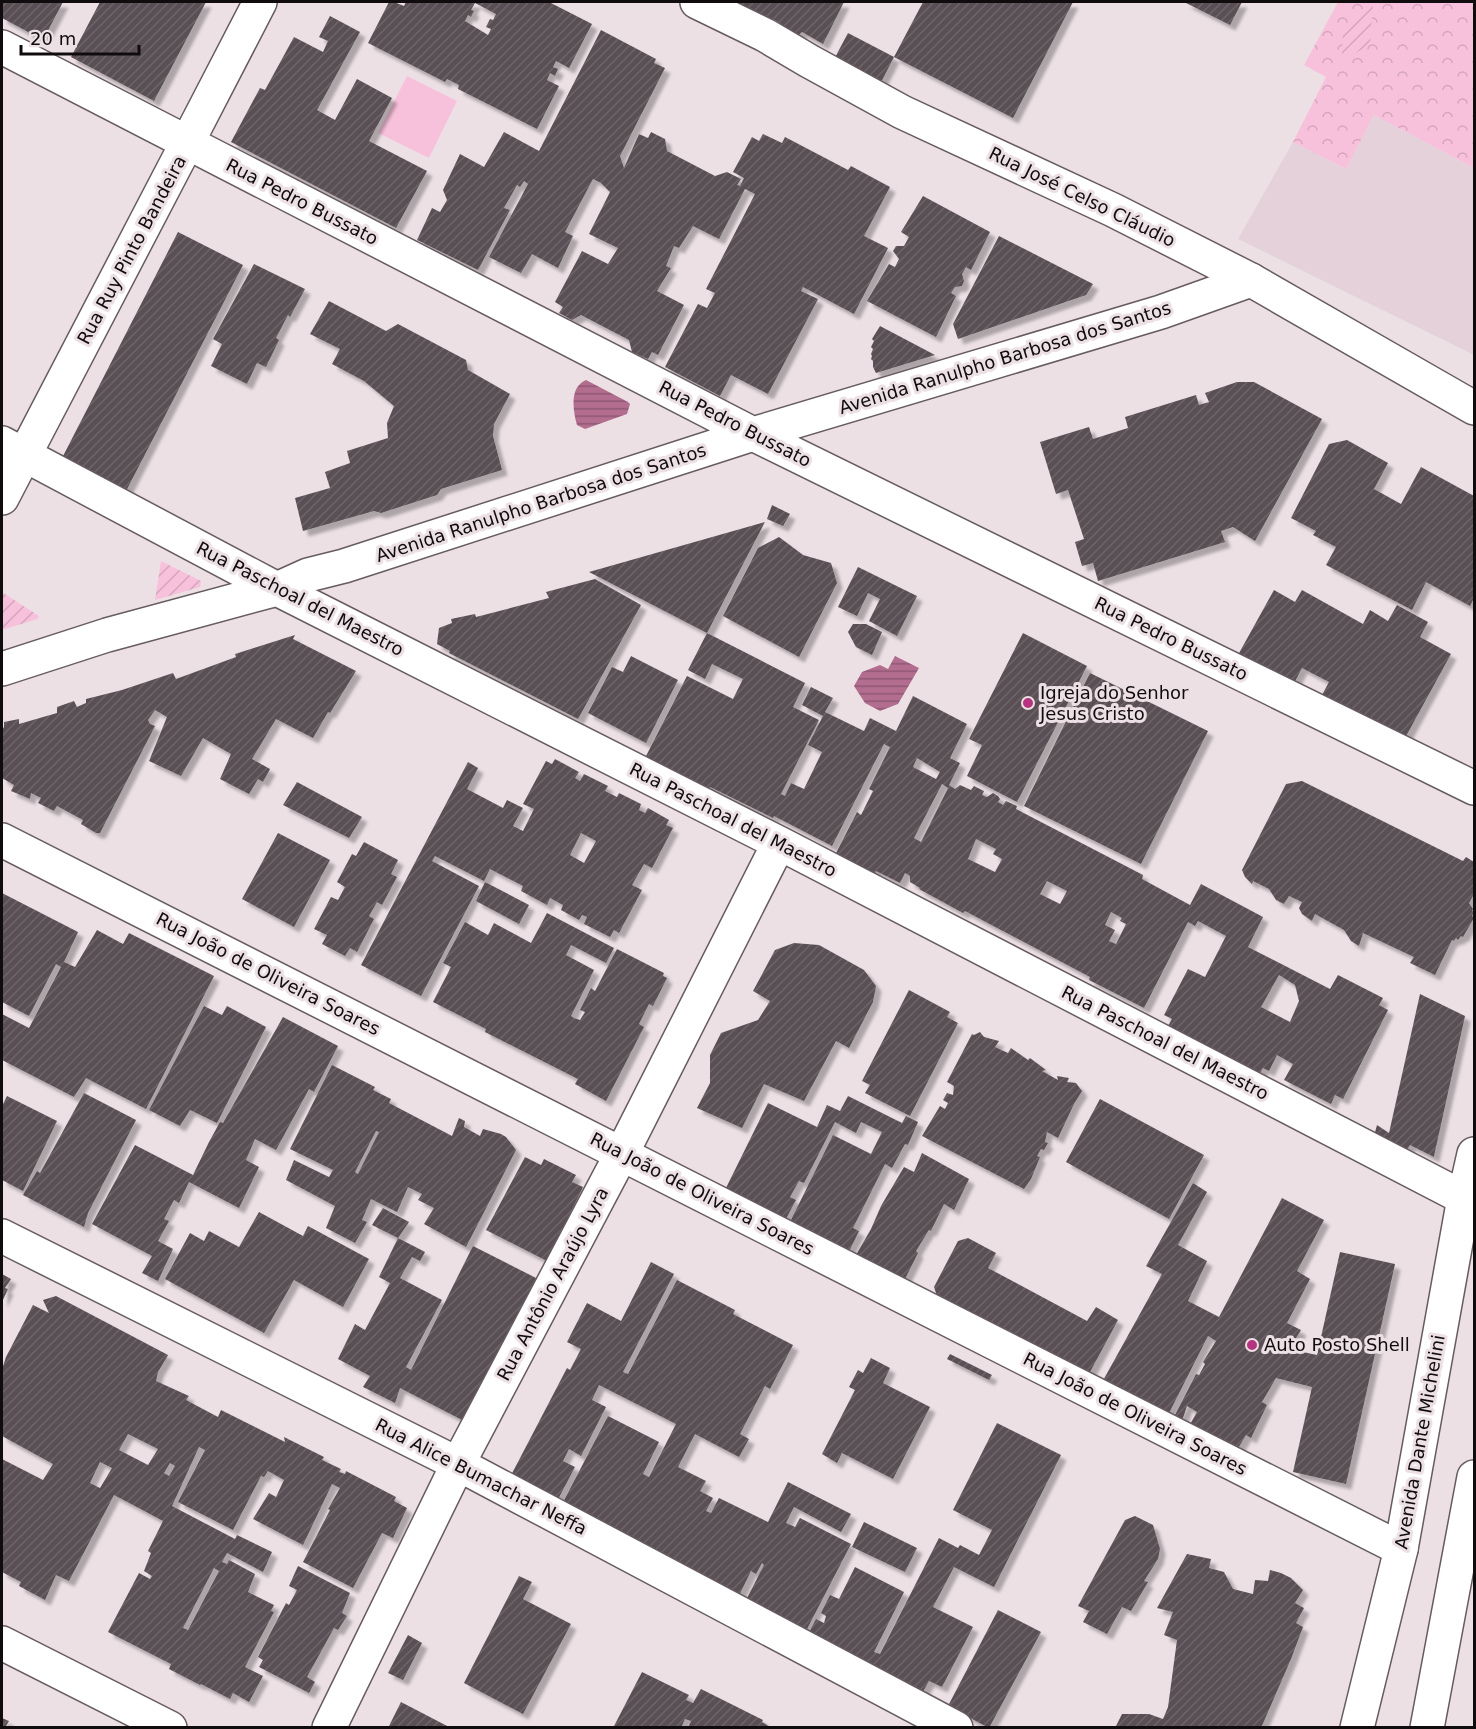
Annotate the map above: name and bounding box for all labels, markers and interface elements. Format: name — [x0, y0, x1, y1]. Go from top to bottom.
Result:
scale bar — [21, 18, 140, 56]
text: 20 m — [30, 28, 76, 49]
street label: Rua José Celso Cláudio — [986, 142, 1179, 251]
street label: Rua Ruy Pinto Bandeira — [73, 152, 190, 348]
street label: Rua Pedro Bussato — [223, 154, 382, 249]
street label: Avenida Ranulpho Barbosa dos Santos — [836, 297, 1174, 418]
street label: Rua Pedro Bussato — [656, 376, 815, 471]
street label: Avenida Ranulpho Barbosa dos Santos — [373, 439, 709, 566]
street label: Rua Paschoal del Maestro — [193, 537, 407, 660]
street label: Rua Pedro Bussato — [1091, 592, 1251, 685]
place label: Igreja do Senhor Jesus Cristo — [1039, 682, 1189, 724]
marker: Igreja do Senhor Jesus Cristo — [1021, 696, 1035, 710]
street label: Rua Paschoal del Maestro — [626, 758, 840, 881]
street label: Rua João de Oliveira Soares — [153, 908, 384, 1039]
street label: Rua Paschoal del Maestro — [1058, 981, 1272, 1104]
street label: Rua João de Oliveira Soares — [587, 1128, 818, 1259]
street label: Rua Antônio Araújo Lyra — [493, 1183, 613, 1384]
street label: Avenida Dante Michelini — [1390, 1333, 1449, 1551]
place label: Auto Posto Shell — [1264, 1334, 1410, 1355]
marker: Auto Posto Shell — [1245, 1338, 1259, 1352]
street label: Rua João de Oliveira Soares — [1020, 1348, 1251, 1479]
street label: Rua Alice Bumachar Neffa — [372, 1414, 591, 1539]

